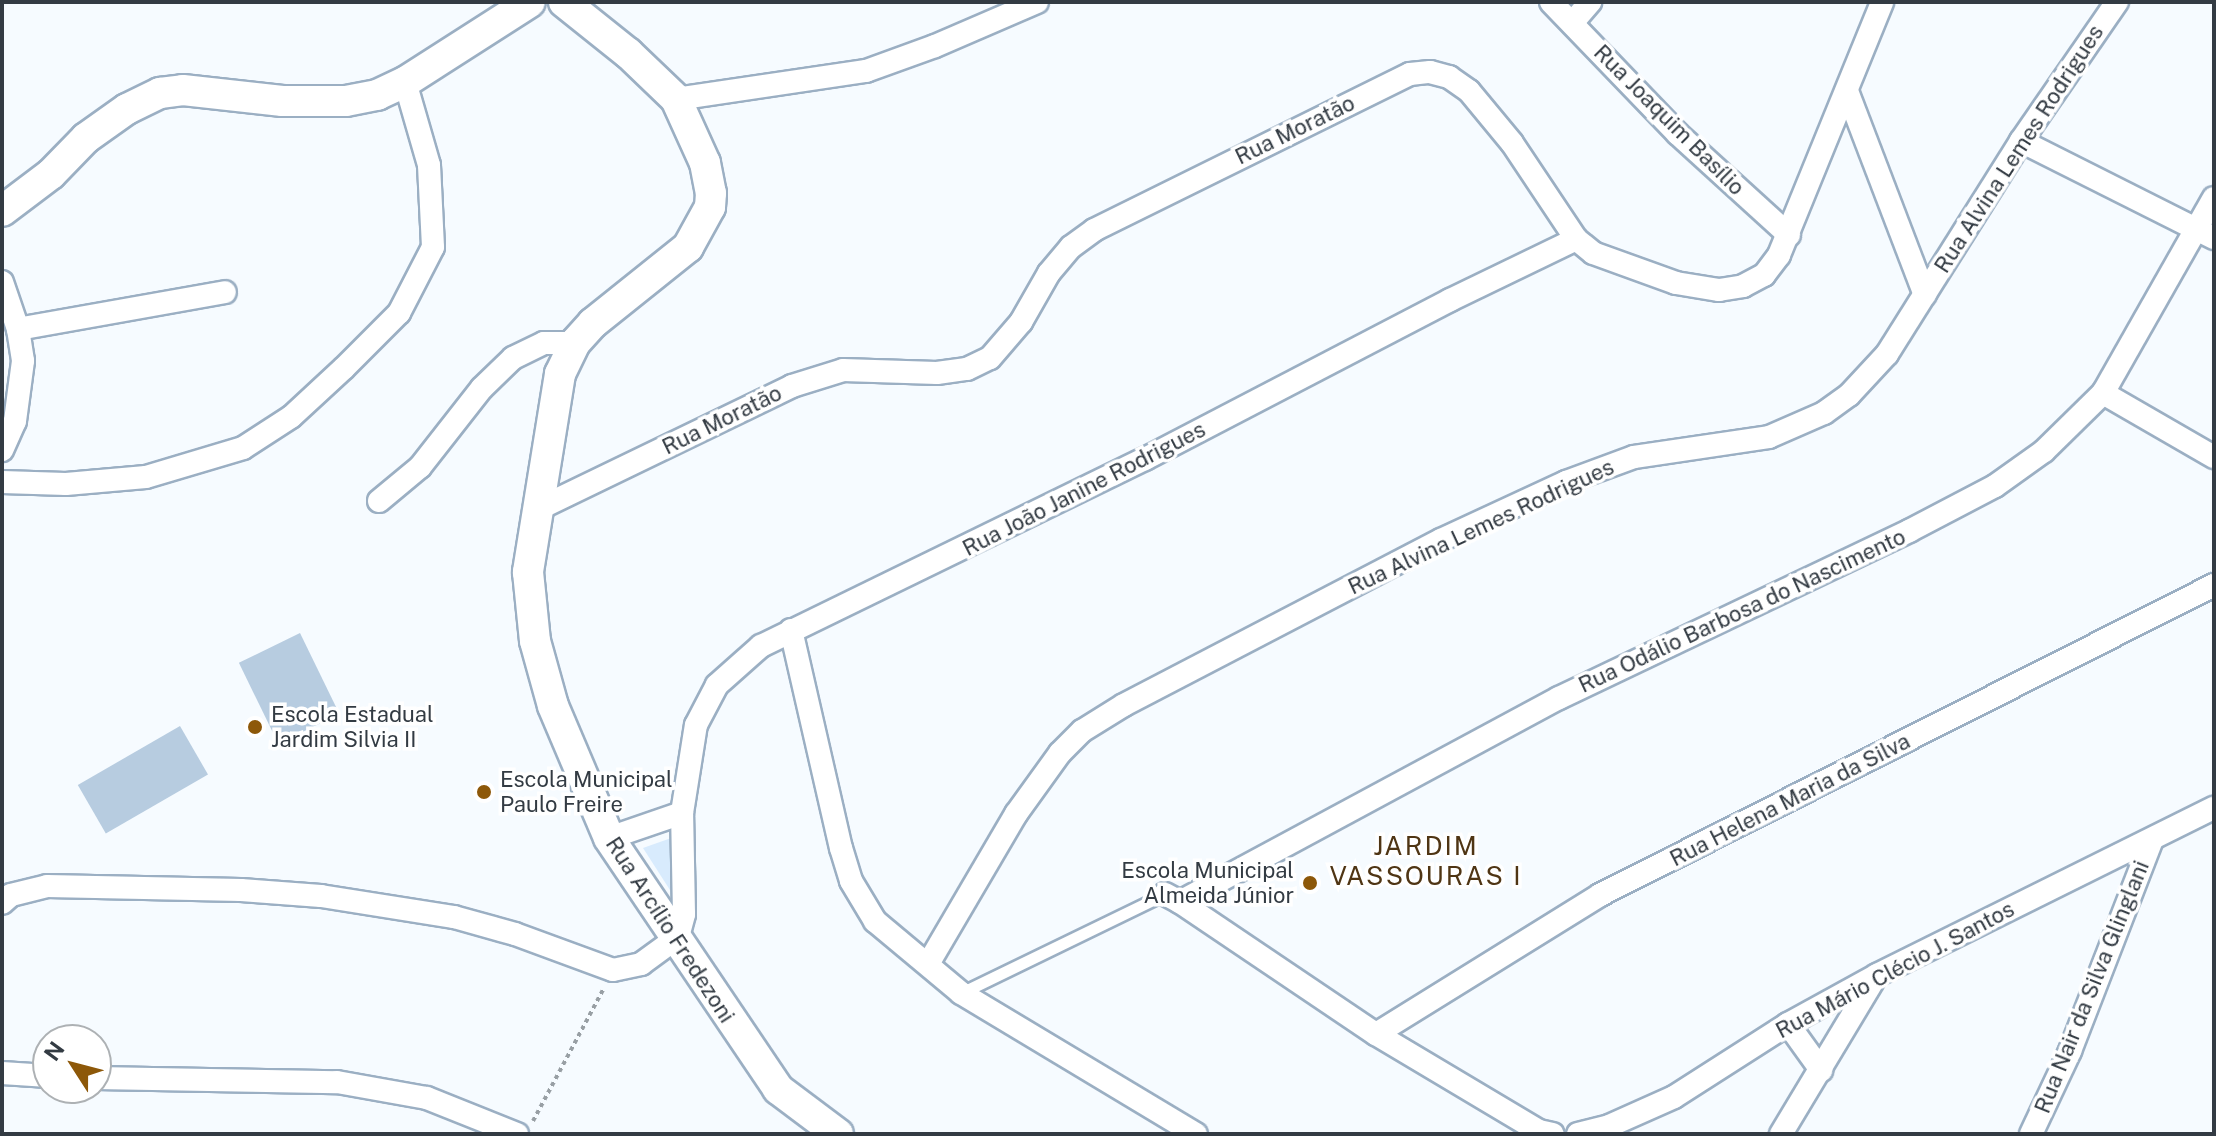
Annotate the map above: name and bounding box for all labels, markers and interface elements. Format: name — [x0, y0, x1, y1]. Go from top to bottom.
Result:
street label: Rua Alvina Lemes Rodrigues — [1929, 20, 2109, 278]
street label: Rua Joaquim Basílio — [1588, 39, 1750, 201]
street label: Rua Moratão — [1231, 90, 1359, 170]
street label: Rua Moratão — [658, 380, 786, 460]
street label: Rua João Janine Rodrigues — [958, 416, 1210, 562]
street label: Rua Alvina Lemes Rodrigues — [1344, 454, 1618, 600]
street label: Rua Odálio Barbosa do Nascimento — [1574, 523, 1910, 699]
place label: Escola Estadual Jardim Silvia II — [271, 701, 434, 752]
marker: Escola Estadual Jardim Silvia II — [246, 718, 264, 736]
street label: Rua Helena Maria da Silva — [1665, 728, 1915, 872]
place label: Escola Municipal Paulo Freire — [500, 766, 673, 818]
marker: Escola Municipal Paulo Freire — [475, 783, 493, 801]
district label: JARDIM VASSOURAS I — [1329, 830, 1523, 892]
street label: Rua Arcílio Fredezoni — [600, 832, 740, 1028]
place label: Escola Municipal Almeida Júnior — [1121, 857, 1294, 908]
street label: Rua Nair da Silva Glinglani — [2029, 857, 2155, 1117]
marker: Escola Municipal Almeida Júnior — [1301, 874, 1319, 892]
street label: Rua Mário Clécio J. Santos — [1771, 896, 2019, 1044]
north arrow — [32, 1024, 112, 1104]
text: N — [39, 1036, 70, 1066]

